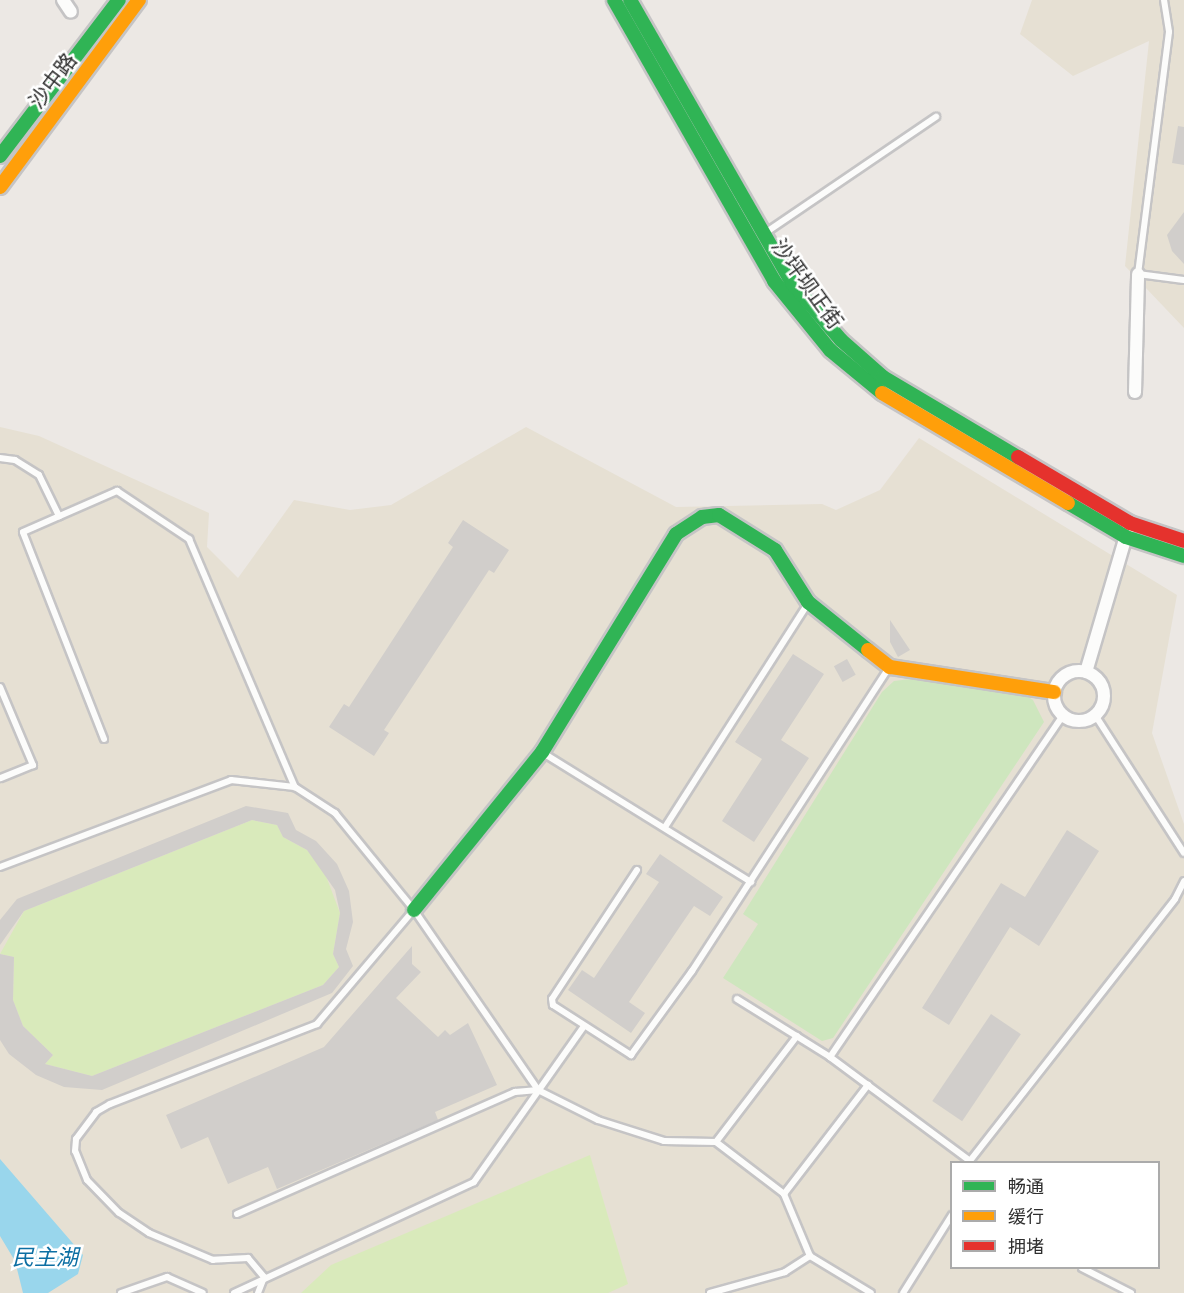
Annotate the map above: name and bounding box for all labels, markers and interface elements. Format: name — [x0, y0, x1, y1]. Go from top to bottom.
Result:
street label: 沙中路 — [24, 48, 82, 114]
street label: 沙坪坝正街 — [766, 234, 848, 334]
legend — [950, 1161, 1160, 1269]
text: 畅通 — [1008, 1174, 1044, 1200]
text: 缓行 — [1008, 1204, 1044, 1230]
text: 拥堵 — [1008, 1234, 1044, 1260]
water label: 民主湖 — [12, 1245, 78, 1271]

